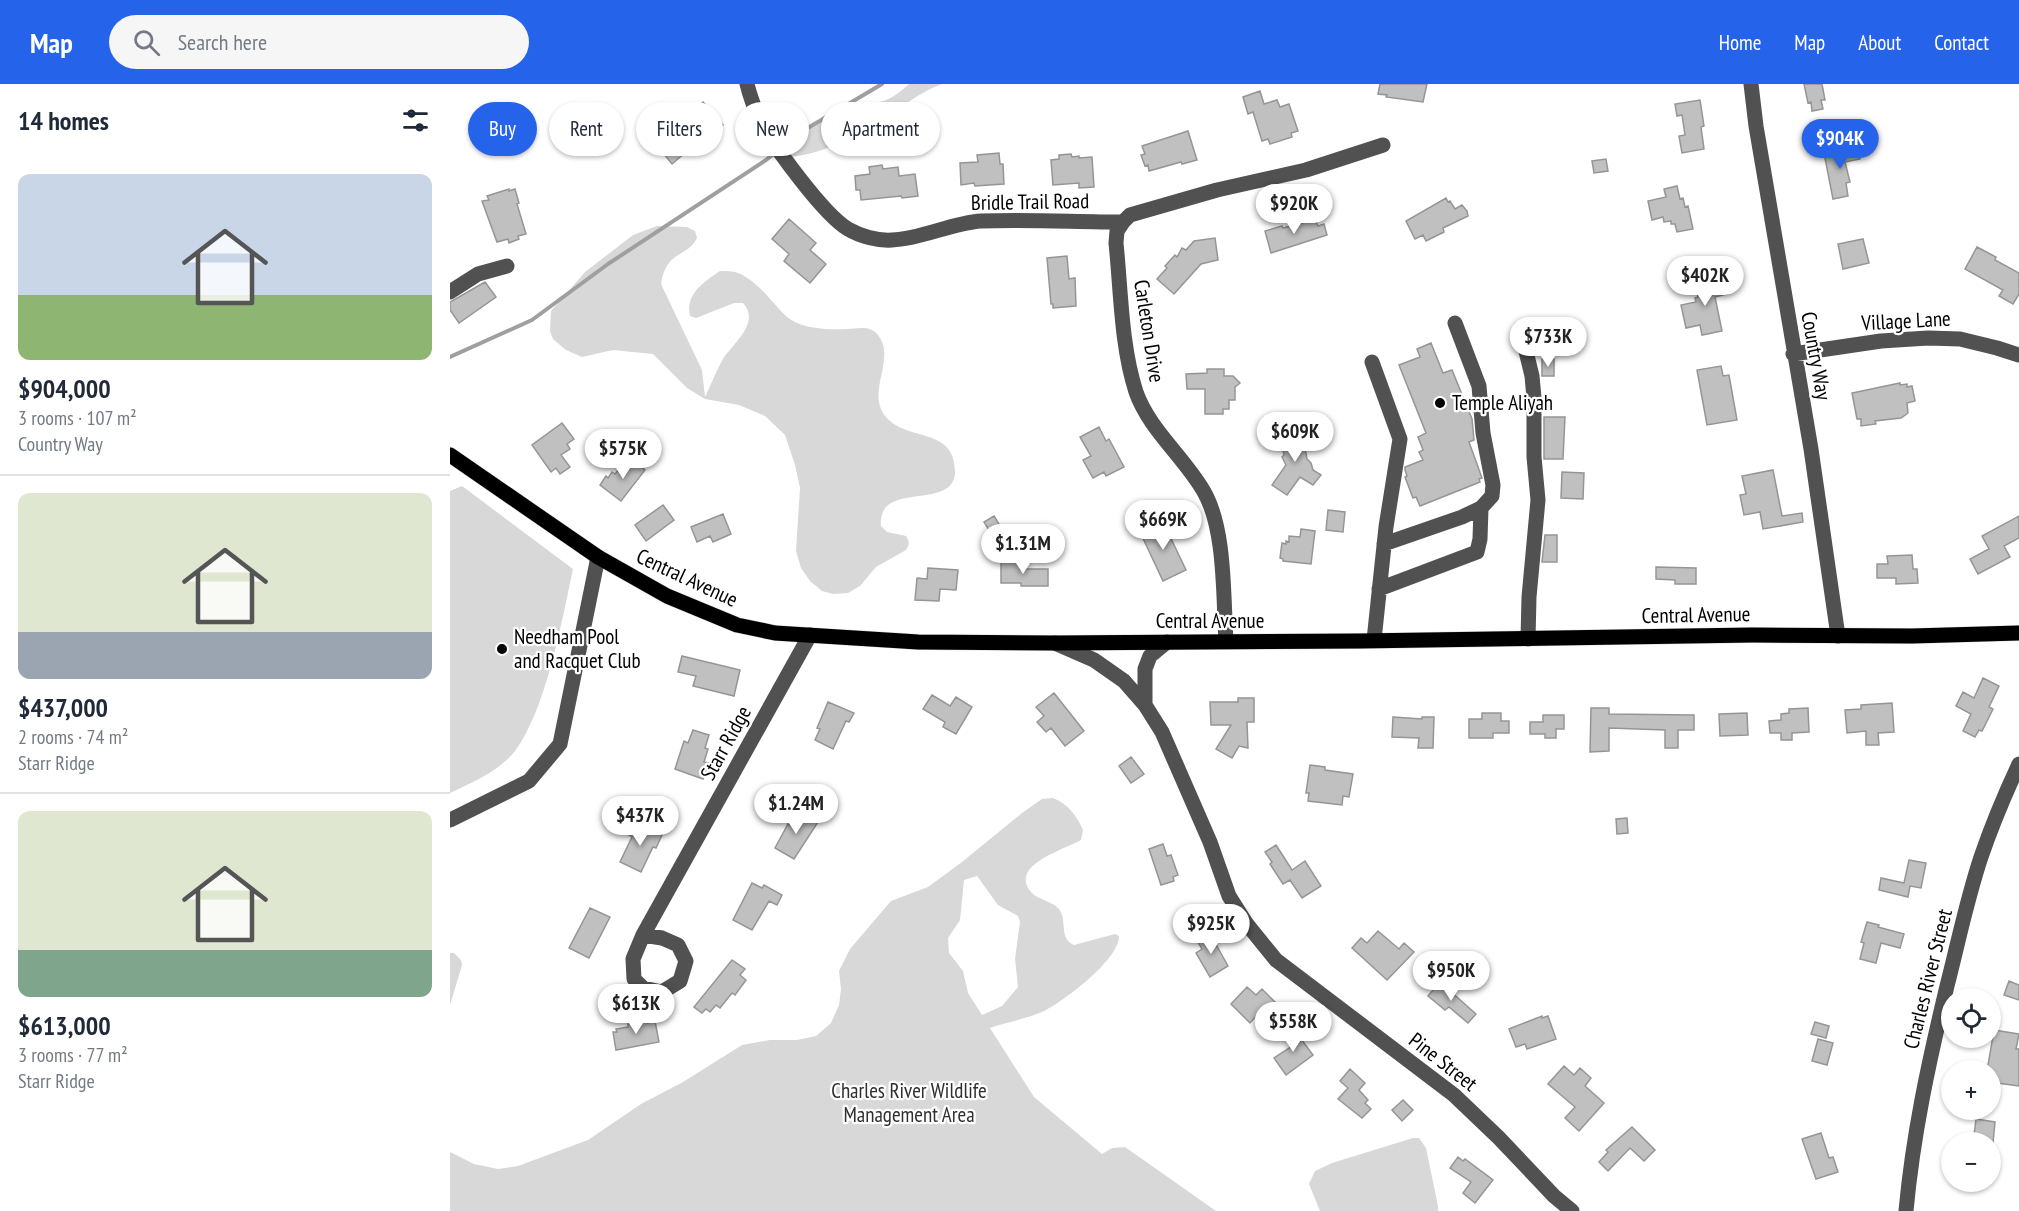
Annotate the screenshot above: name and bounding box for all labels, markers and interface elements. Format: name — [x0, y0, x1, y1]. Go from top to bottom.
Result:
search box — [109, 15, 529, 69]
text: Map — [30, 24, 73, 61]
icon: search — [130, 26, 163, 59]
text: Search here — [178, 28, 267, 56]
text: Home — [1719, 29, 1761, 56]
text: Map — [1794, 29, 1825, 56]
text: About — [1858, 29, 1901, 56]
text: Contact — [1934, 29, 1989, 56]
chip: Buy — [468, 102, 537, 156]
chip: Rent — [549, 102, 624, 156]
chip: Filters — [636, 102, 723, 156]
chip: New — [735, 102, 809, 156]
chip: Apartment — [821, 102, 940, 156]
text: 14 homes — [18, 104, 109, 137]
icon: filters — [399, 104, 432, 137]
pin: $904K — [1798, 119, 1882, 170]
text: $904K — [1816, 125, 1864, 151]
pin: $920K — [1252, 184, 1336, 235]
street label: Bridle Trail Road — [971, 187, 1089, 216]
text: $920K — [1270, 190, 1318, 216]
icon: home — [171, 213, 279, 321]
pin: $402K — [1663, 256, 1747, 307]
text: $402K — [1681, 262, 1729, 288]
street label: Carleton Drive — [1128, 278, 1171, 384]
street label: Village Lane — [1860, 305, 1951, 336]
street label: Country Way — [1795, 310, 1838, 402]
pin: $733K — [1506, 317, 1590, 368]
text: $733K — [1524, 323, 1572, 349]
text: $904,000 — [18, 372, 111, 405]
place label: Temple Aliyah — [1452, 389, 1553, 416]
marker: Temple Aliyah — [1433, 396, 1447, 410]
text: 3 rooms · 107 m² — [18, 405, 137, 431]
pin: $609K — [1253, 412, 1337, 463]
text: $609K — [1271, 418, 1319, 444]
pin: $575K — [581, 429, 665, 480]
text: Country Way — [18, 431, 103, 457]
text: $575K — [599, 435, 647, 461]
pin: $669K — [1121, 500, 1205, 551]
text: $669K — [1139, 506, 1187, 532]
pin: $1.31M — [974, 524, 1072, 575]
text: $1.31M — [995, 530, 1051, 556]
icon: home — [171, 532, 279, 640]
street label: Central Avenue — [632, 542, 742, 613]
street label: Central Avenue — [1641, 600, 1751, 629]
street label: Central Avenue — [1156, 607, 1264, 634]
place label: Needham Pool and Racquet Club — [514, 623, 641, 674]
marker: Needham Pool and Racquet Club — [495, 642, 509, 656]
text: $437,000 — [18, 691, 108, 724]
street label: Starr Ridge — [694, 701, 757, 785]
text: 2 rooms · 74 m² — [18, 724, 128, 750]
text: Starr Ridge — [18, 750, 95, 776]
pin: $1.24M — [747, 784, 845, 835]
text: $1.24M — [768, 790, 824, 816]
pin: $437K — [598, 796, 682, 847]
text: $437K — [616, 802, 664, 828]
icon: home — [171, 850, 279, 958]
pin: $925K — [1169, 904, 1253, 955]
street label: Charles River Street — [1897, 906, 1958, 1052]
text: $925K — [1187, 910, 1235, 936]
pin: $950K — [1409, 951, 1493, 1002]
text: $950K — [1427, 957, 1475, 983]
pin: $613K — [594, 984, 678, 1035]
map controls — [1941, 988, 2001, 1192]
button: locate — [1941, 988, 2001, 1048]
text: $613K — [612, 990, 660, 1016]
pin: $558K — [1251, 1002, 1335, 1053]
text: $558K — [1269, 1008, 1317, 1034]
text: $613,000 — [18, 1009, 111, 1042]
street label: Pine Street — [1404, 1026, 1483, 1097]
text: 3 rooms · 77 m² — [18, 1042, 128, 1068]
button: + — [1941, 1060, 2001, 1120]
text: Starr Ridge — [18, 1068, 95, 1094]
park label: Charles River Wildlife Management Area — [831, 1077, 987, 1128]
button: − — [1941, 1132, 2001, 1192]

